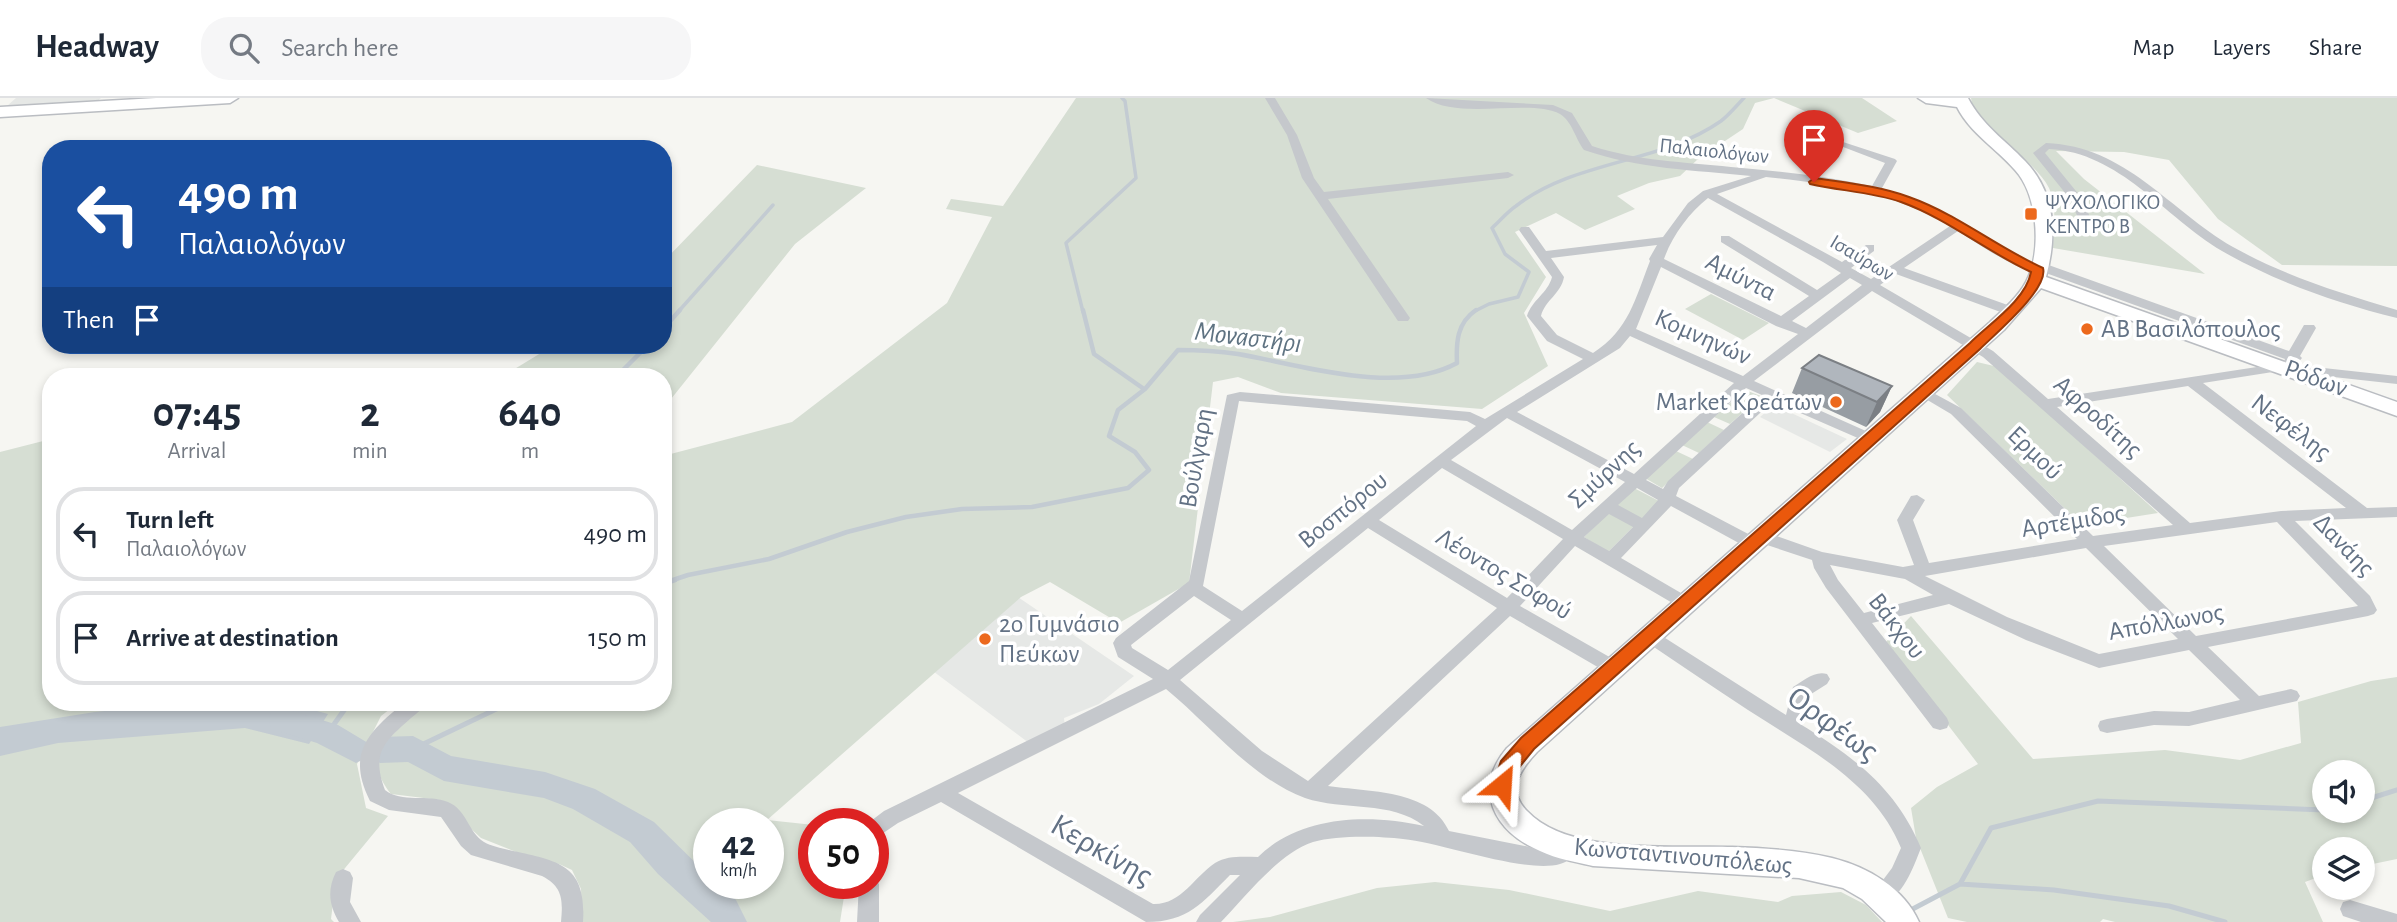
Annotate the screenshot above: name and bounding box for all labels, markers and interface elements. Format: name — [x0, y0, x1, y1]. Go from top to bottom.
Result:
search box — [201, 17, 691, 80]
icon: search — [225, 29, 263, 67]
text: Headway — [35, 31, 159, 64]
text: Search here — [281, 35, 399, 61]
text: Map — [2132, 36, 2174, 60]
text: Layers — [2212, 36, 2271, 60]
text: Share — [2309, 36, 2362, 60]
pin — [1784, 110, 1844, 182]
icon: arrive — [1795, 121, 1833, 159]
street label: Παλαιολόγων — [1658, 135, 1770, 167]
icon: left — [63, 168, 154, 259]
text: 490 m — [178, 170, 299, 219]
place label: ΨΥΧΟΛΟΓΙΚΟ ΚΕΝΤΡΟ B — [2045, 192, 2160, 237]
marker: ΨΥΧΟΛΟΓΙΚΟ ΚΕΝΤΡΟ B — [2023, 206, 2039, 222]
text: Παλαιολόγων — [178, 228, 346, 260]
street label: Ισαύρων — [1827, 231, 1898, 285]
street label: Αμύντα — [1702, 248, 1780, 306]
icon: arrive — [128, 301, 166, 339]
street label: Κομνηνών — [1651, 304, 1755, 370]
text: Then — [63, 307, 114, 333]
place label: ΑΒ Βασιλόπουλος — [2101, 316, 2281, 342]
water label: Μοναστήρι — [1193, 318, 1303, 358]
marker: ΑΒ Βασιλόπουλος — [2079, 321, 2095, 337]
street label: Ρόδων — [2281, 355, 2351, 401]
street label: Αφροδίτης — [2049, 371, 2147, 463]
place label: Market Κρεάτων — [1656, 389, 1822, 415]
street label: Νεφέλης — [2246, 389, 2336, 465]
text: 07:45 — [152, 392, 241, 434]
text: 2 — [360, 392, 380, 434]
text: 640 — [498, 392, 562, 434]
marker: Market Κρεάτων — [1828, 394, 1844, 410]
street label: Βούλγαρη — [1174, 406, 1218, 510]
street label: Ερμού — [2003, 421, 2067, 485]
street label: Σμύρνης — [1563, 435, 1645, 513]
text: Arrival — [167, 440, 227, 463]
text: min — [352, 440, 388, 463]
text: m — [521, 440, 539, 463]
street label: Βοσπόρου — [1294, 467, 1392, 553]
street label: Αρτέμιδος — [2019, 500, 2127, 542]
text: Turn left — [126, 507, 214, 533]
street label: Δανάης — [2309, 509, 2379, 581]
icon: left — [67, 515, 105, 553]
text: 490 m — [583, 521, 647, 547]
street label: Λέοντος Σοφού — [1432, 523, 1576, 625]
text: Παλαιολόγων — [126, 538, 246, 561]
street label: Βάκχου — [1864, 588, 1930, 664]
street label: Απόλλωνος — [2106, 599, 2226, 645]
place label: 2ο Γυμνάσιο Πεύκων — [999, 611, 1119, 667]
icon: arrive — [67, 619, 105, 657]
text: Arrive at destination — [126, 625, 339, 651]
text: 150 m — [588, 625, 647, 651]
marker: 2ο Γυμνάσιο Πεύκων — [977, 631, 993, 647]
street label: Ορφέως — [1782, 681, 1884, 767]
position arrow — [1465, 748, 1539, 822]
map controls — [2312, 760, 2375, 900]
button: sound — [2312, 760, 2375, 823]
speed limit sign: 50 — [798, 808, 889, 899]
street label: Κερκίνης — [1046, 808, 1158, 892]
text: 42 — [721, 827, 756, 862]
street label: Κωνσταντινουπόλεως — [1573, 834, 1793, 878]
button: layers — [2312, 837, 2375, 900]
text: km/h — [720, 862, 757, 880]

